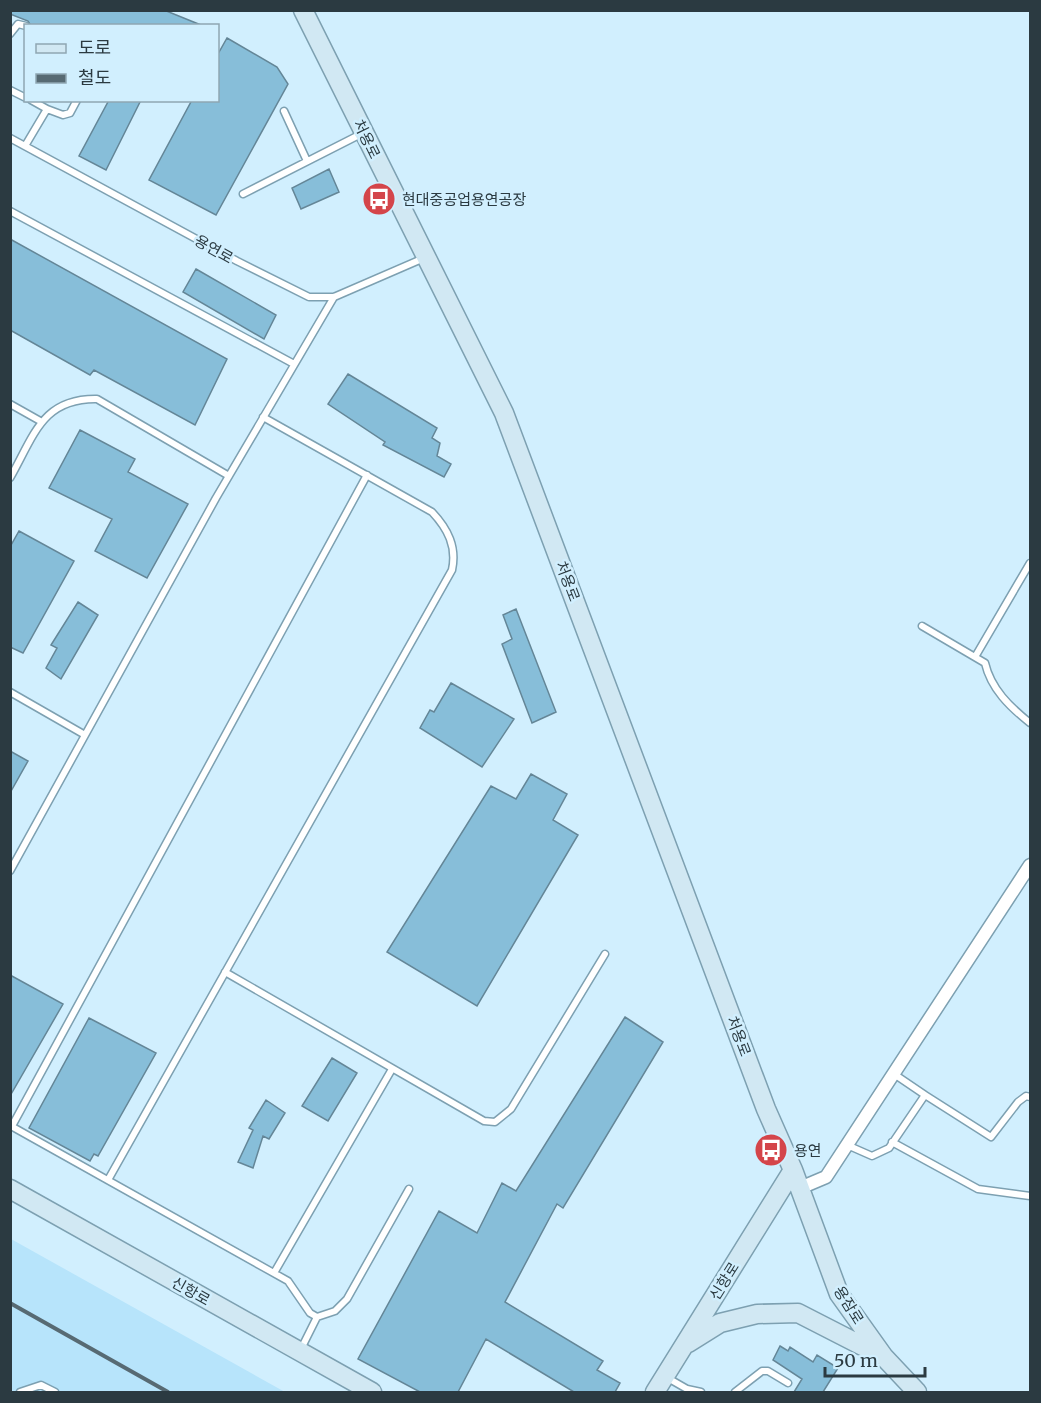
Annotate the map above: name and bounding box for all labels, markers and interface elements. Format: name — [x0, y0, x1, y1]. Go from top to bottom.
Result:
legend — [24, 24, 219, 102]
text: 도로 — [78, 36, 111, 59]
text: 철도 — [78, 66, 111, 89]
street label: 처용로 — [349, 116, 385, 162]
bus stop icon: 현대중공업용연공장 — [361, 181, 397, 217]
place label: 현대중공업용연공장 — [402, 190, 526, 209]
street label: 용연로 — [191, 231, 237, 267]
street label: 처용로 — [552, 558, 584, 604]
street label: 처용로 — [723, 1013, 755, 1059]
bus stop icon: 용연 — [753, 1132, 789, 1168]
place label: 용연 — [794, 1141, 822, 1160]
street label: 신항로 — [705, 1258, 743, 1304]
street label: 신항로 — [168, 1273, 214, 1309]
street label: 용잠로 — [830, 1282, 868, 1328]
scale bar — [825, 1340, 926, 1378]
text: 50 m — [834, 1349, 878, 1372]

